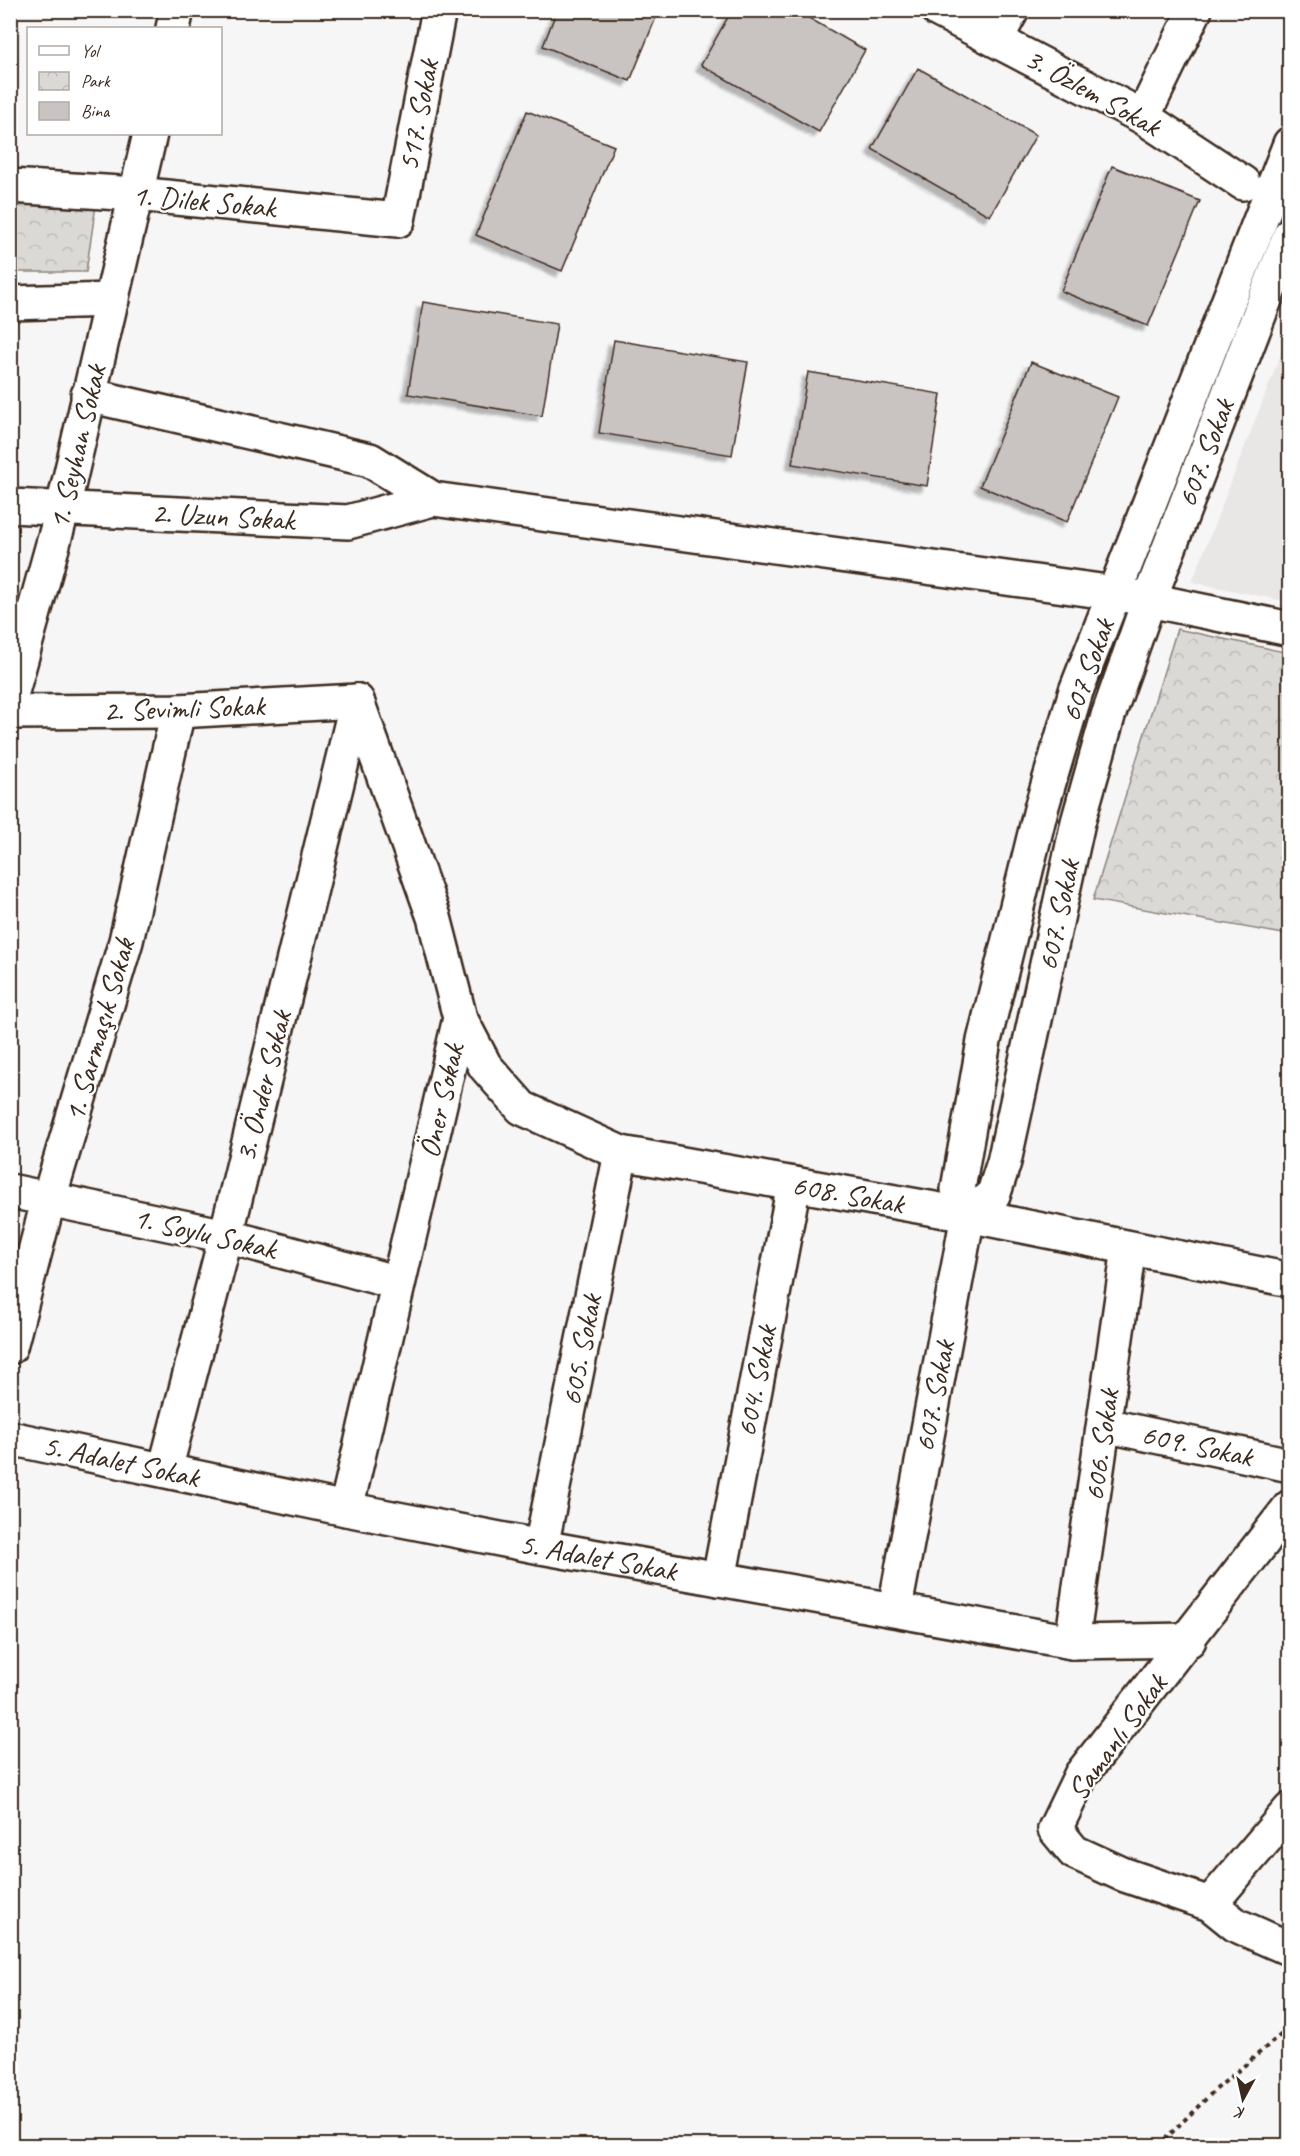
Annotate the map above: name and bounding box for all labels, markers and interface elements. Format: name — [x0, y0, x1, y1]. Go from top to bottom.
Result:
legend — [27, 27, 222, 135]
street label: 3. Özlem Sokak — [1019, 39, 1169, 146]
text: Yol — [81, 40, 101, 62]
street label: 517. Sokak — [389, 54, 448, 174]
text: Park — [81, 70, 111, 92]
text: Bina — [81, 100, 111, 122]
street label: 1. Dilek Sokak — [131, 176, 279, 226]
street label: 1. Seyhan Sokak — [39, 359, 115, 533]
street label: 607. Sokak — [1167, 392, 1244, 512]
street label: 2. Uzun Sokak — [151, 493, 297, 539]
street label: 607 Sokak — [1051, 612, 1124, 727]
street label: 2. Sevimli Sokak — [103, 686, 267, 730]
street label: 607. Sokak — [1028, 854, 1089, 974]
street label: 1. Sarmaşık Sokak — [55, 932, 144, 1126]
street label: 3. Önder Sokak — [226, 1005, 301, 1165]
street label: Öner Sokak — [409, 1038, 473, 1162]
street label: 608. Sokak — [789, 1166, 909, 1223]
street label: 1. Soylu Sokak — [130, 1198, 282, 1268]
street label: 605. Sokak — [552, 1289, 611, 1409]
street label: 604. Sokak — [727, 1320, 786, 1440]
street label: 607. Sokak — [905, 1335, 964, 1455]
street label: 606. Sokak — [1074, 1385, 1128, 1503]
street label: 609. Sokak — [1138, 1415, 1258, 1476]
street label: 5. Adalet Sokak — [39, 1426, 205, 1497]
street label: 5. Adalet Sokak — [516, 1524, 682, 1590]
street label: Samanlı Sokak — [1059, 1665, 1177, 1807]
north arrow — [1213, 2069, 1273, 2129]
text: K — [1232, 2102, 1246, 2123]

